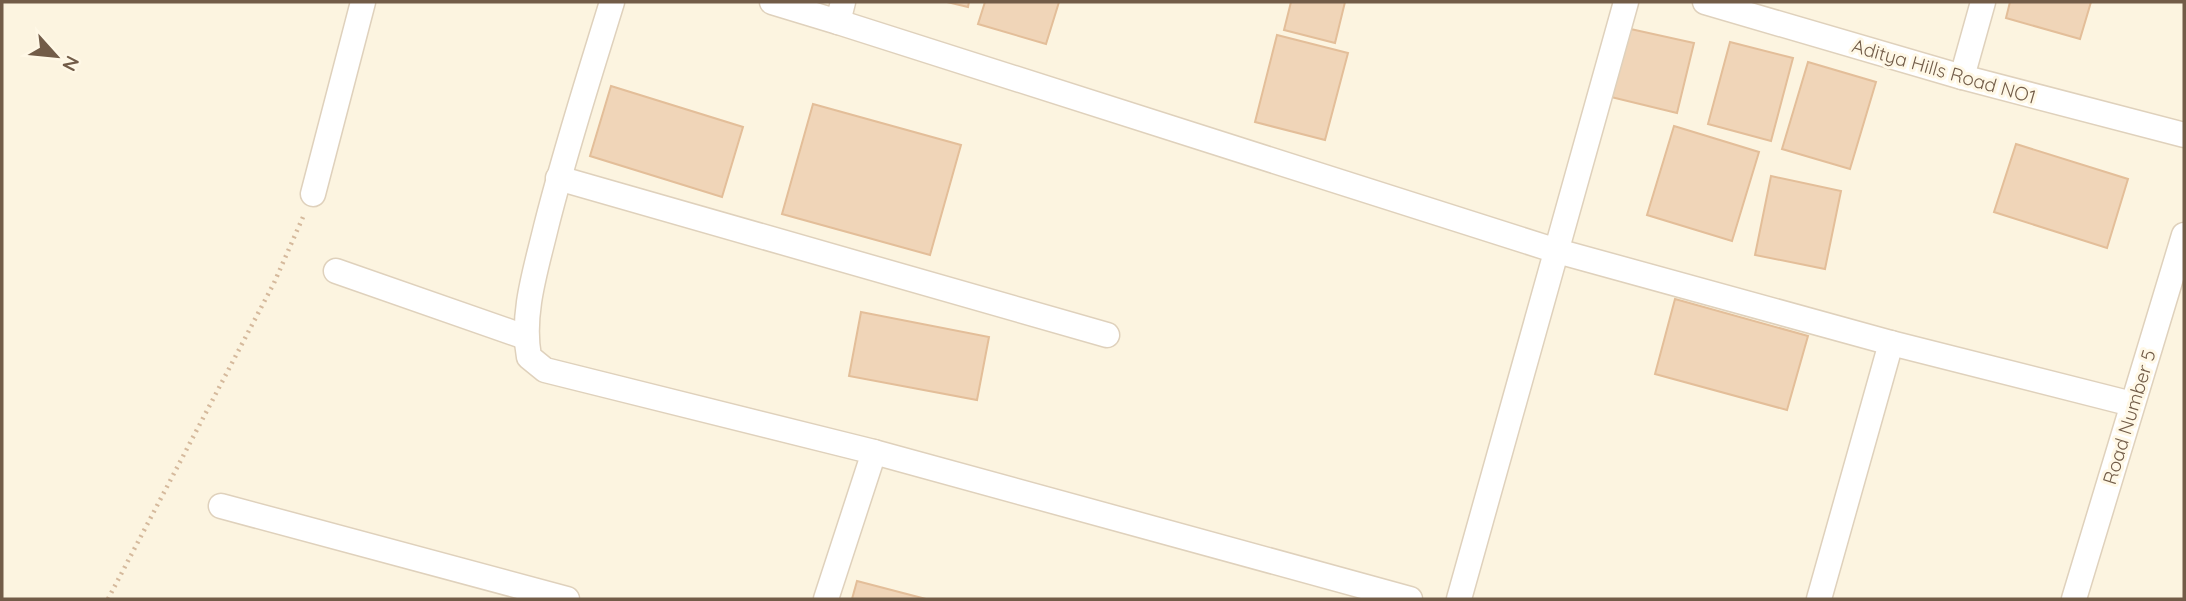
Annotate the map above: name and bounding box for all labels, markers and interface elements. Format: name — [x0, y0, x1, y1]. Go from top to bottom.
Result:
north arrow — [21, 21, 91, 91]
street label: Aditya Hills Road NO1 — [1849, 33, 2039, 109]
text: N — [57, 52, 85, 75]
street label: Road Number 5 — [2097, 347, 2161, 487]

